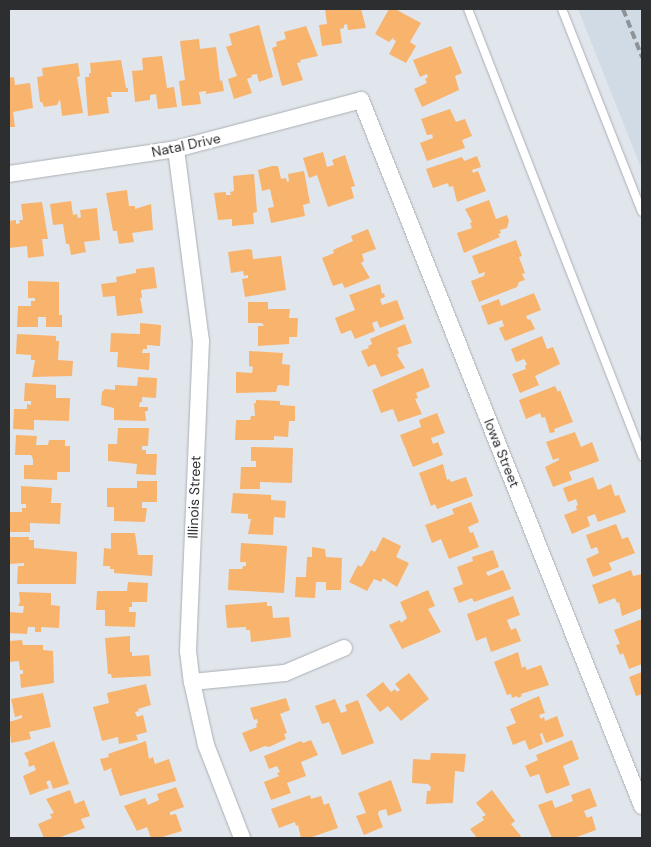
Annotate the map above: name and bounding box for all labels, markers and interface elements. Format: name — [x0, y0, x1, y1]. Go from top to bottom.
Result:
street label: Natal Drive — [150, 129, 222, 161]
street label: Iowa Street — [481, 416, 523, 490]
street label: Illinois Street — [184, 455, 204, 539]

